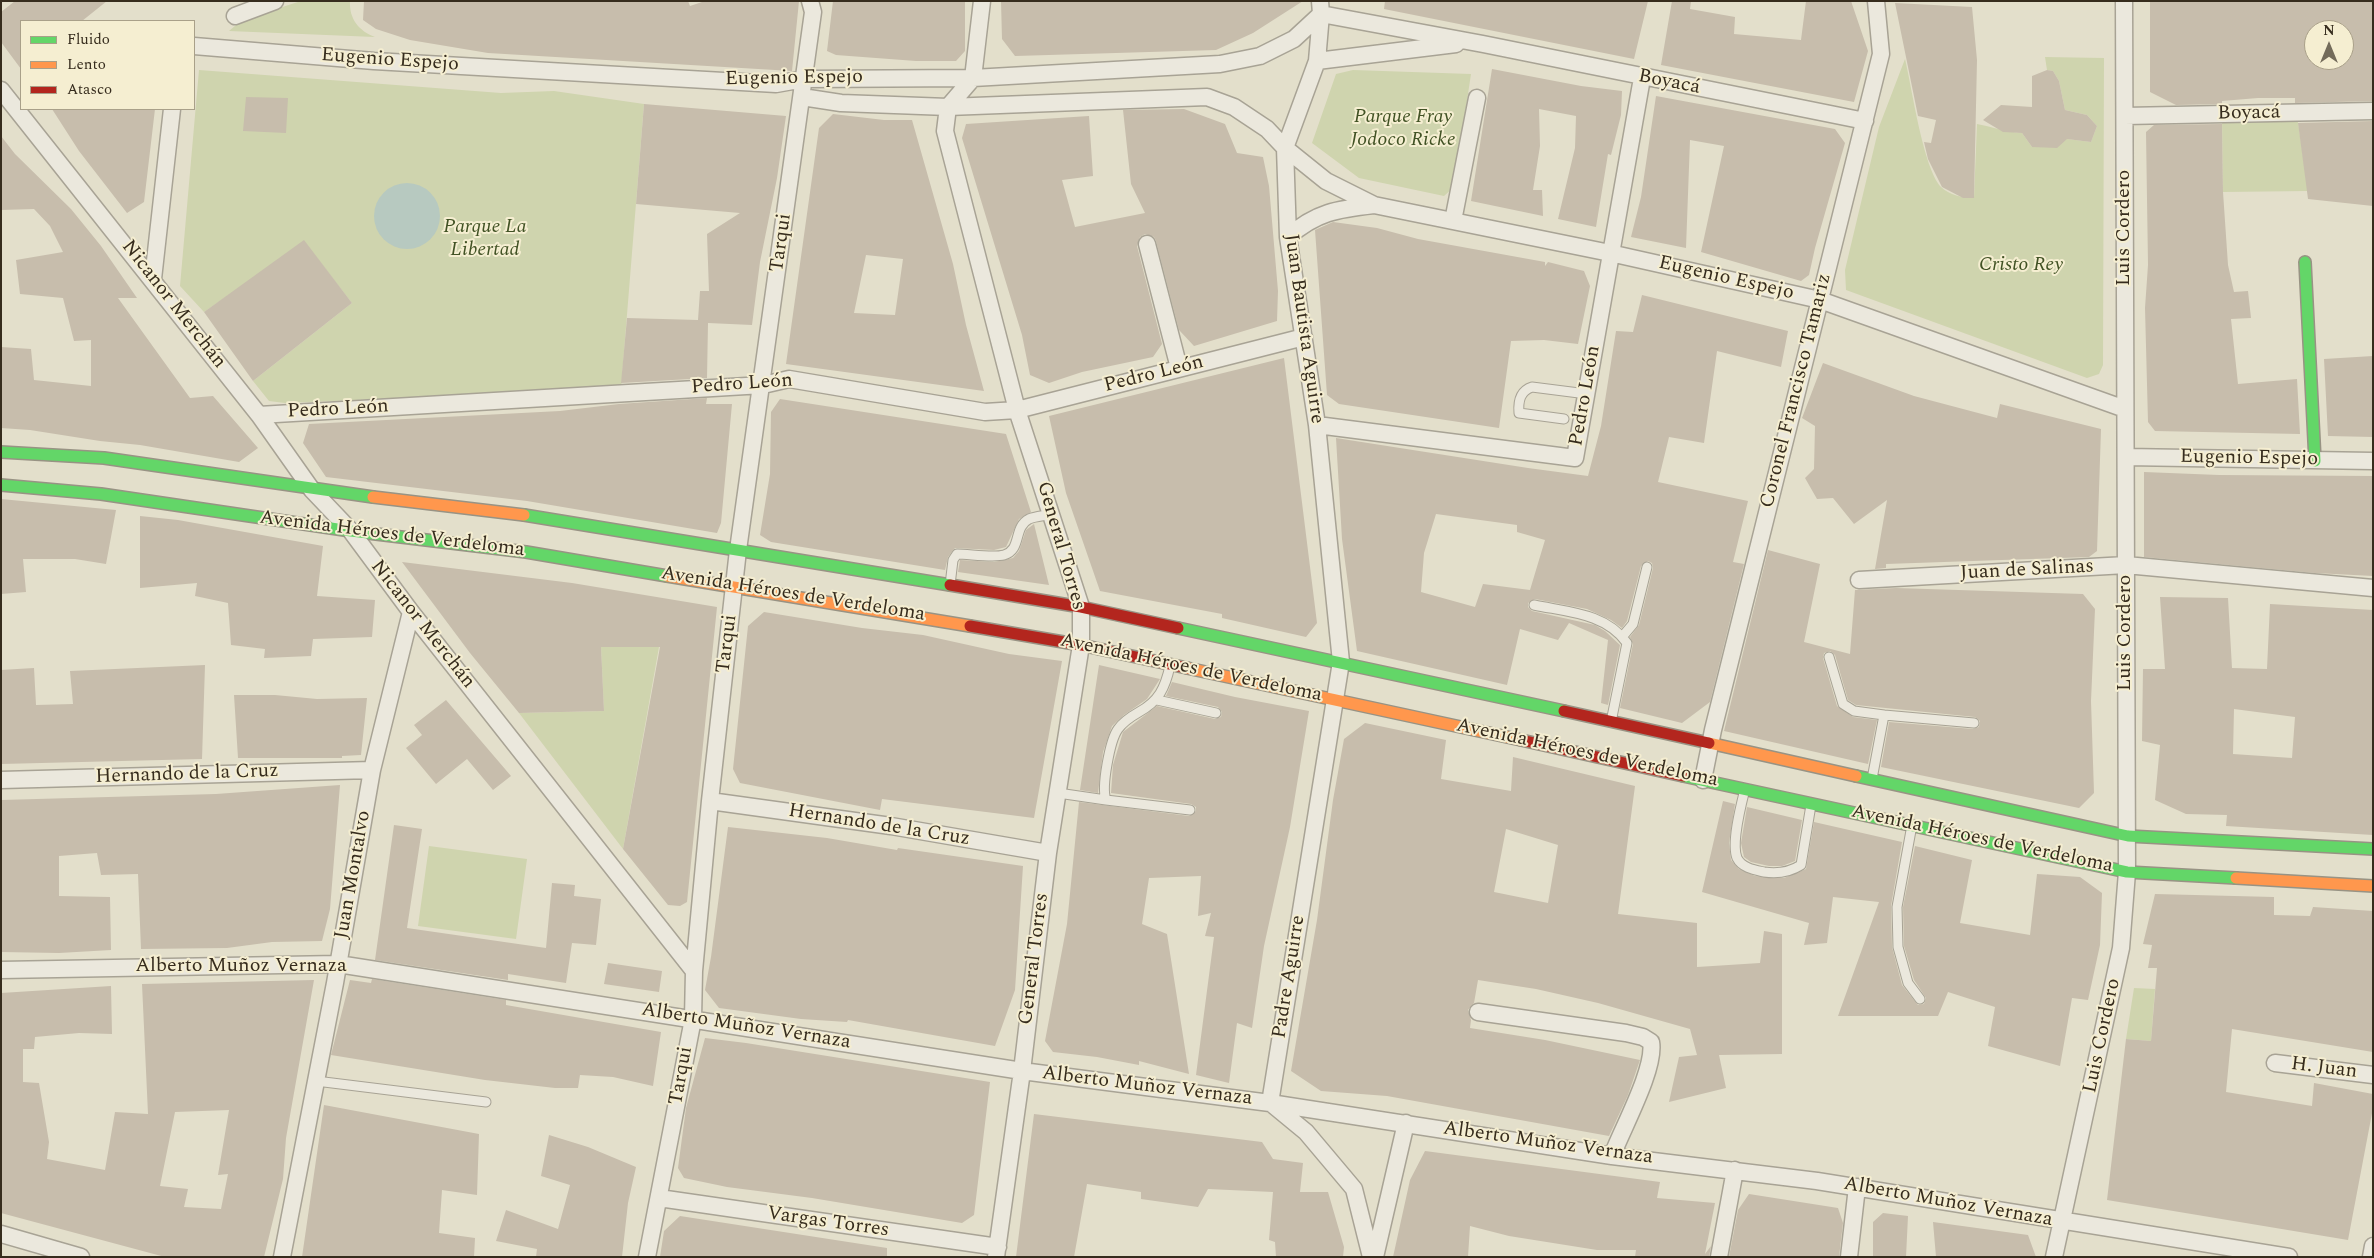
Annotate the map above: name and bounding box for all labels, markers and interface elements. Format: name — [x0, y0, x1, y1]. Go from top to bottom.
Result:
legend — [20, 20, 195, 110]
north arrow — [2304, 20, 2354, 70]
text: N — [2323, 20, 2335, 41]
text: Fluido — [67, 28, 110, 51]
street label: Eugenio Espejo — [320, 44, 460, 78]
text: Lento — [67, 53, 106, 76]
street label: Boyacá — [1636, 65, 1702, 101]
street label: Eugenio Espejo — [725, 66, 863, 92]
text: Atasco — [67, 78, 112, 101]
street label: Boyacá — [2217, 101, 2281, 127]
park label: Parque Fray Jodoco Ricke — [1350, 106, 1456, 153]
street label: Luis Cordero — [2113, 170, 2137, 286]
street label: Tarqui — [766, 212, 798, 274]
park label: Parque La Libertad — [443, 216, 527, 263]
street label: Juan Bautista Aguirre — [1278, 232, 1328, 426]
street label: Nicanor Merchán — [115, 236, 231, 374]
street label: Eugenio Espejo — [1656, 252, 1796, 306]
park label: Cristo Rey — [1979, 254, 2063, 278]
street label: Coronel Francisco Tamariz — [1756, 271, 1838, 511]
street label: Pedro León — [1565, 344, 1607, 448]
street label: Pedro León — [1102, 351, 1206, 399]
street label: Pedro León — [690, 369, 794, 401]
street label: Pedro León — [287, 395, 389, 425]
street label: Eugenio Espejo — [2180, 446, 2318, 472]
street label: General Torres — [1030, 479, 1090, 613]
street label: Avenida Héroes de Verdeloma — [258, 507, 526, 563]
street label: Nicanor Merchán — [364, 556, 480, 694]
street label: Juan de Salinas — [1960, 556, 2094, 586]
street label: Avenida Héroes de Verdeloma — [659, 562, 927, 628]
street label: Luis Cordero — [2114, 575, 2138, 691]
street label: Tarqui — [712, 613, 744, 675]
street label: Avenida Héroes de Verdeloma — [1058, 630, 1324, 708]
street label: Avenida Héroes de Verdeloma — [1454, 715, 1720, 793]
street label: Hernando de la Cruz — [95, 760, 279, 790]
street label: Hernando de la Cruz — [786, 800, 972, 852]
street label: Avenida Héroes de Verdeloma — [1849, 801, 2115, 879]
street label: Juan Montalvo — [331, 809, 377, 941]
street label: General Torres — [1015, 892, 1055, 1026]
street label: Padre Aguirre — [1268, 914, 1312, 1040]
street label: Alberto Muñoz Vernaza — [135, 955, 347, 979]
street label: Luis Cordero — [2079, 976, 2127, 1096]
street label: Alberto Muñoz Vernaza — [640, 999, 852, 1055]
street label: Tarqui — [665, 1045, 699, 1107]
street label: H. Juan — [2290, 1053, 2358, 1085]
street label: Alberto Muñoz Vernaza — [1040, 1062, 1254, 1112]
street label: Alberto Muñoz Vernaza — [1442, 1117, 1654, 1171]
street label: Alberto Muñoz Vernaza — [1842, 1173, 2054, 1233]
street label: Vargas Torres — [765, 1203, 891, 1243]

